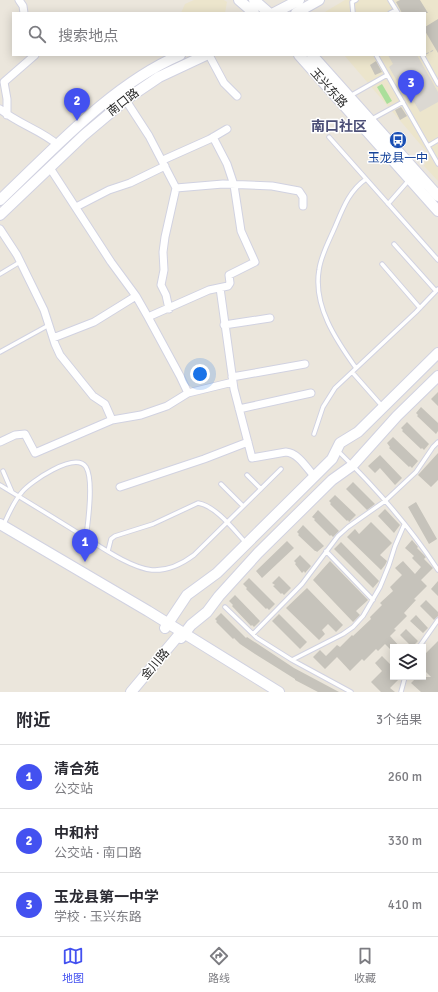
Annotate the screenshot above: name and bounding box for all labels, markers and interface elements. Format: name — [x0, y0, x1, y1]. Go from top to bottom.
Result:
search box — [12, 12, 426, 56]
icon: search — [26, 23, 48, 45]
text: 搜索地点 — [58, 27, 118, 45]
street label: 玉兴东路 — [307, 65, 350, 111]
pin: 3 — [398, 70, 424, 103]
street label: 南口路 — [105, 85, 142, 119]
pin: 2 — [64, 88, 90, 121]
district label: 南口社区 — [311, 118, 367, 135]
bus stop icon: 玉龙县一中 — [388, 130, 408, 150]
place label: 玉龙县一中 — [368, 151, 428, 166]
your location — [190, 364, 210, 384]
pin: 1 — [72, 529, 98, 562]
map controls — [390, 644, 426, 680]
button: layers — [390, 644, 426, 680]
street label: 金川路 — [138, 646, 173, 683]
text: 附近 — [16, 710, 50, 731]
text: 3个结果 — [376, 712, 422, 728]
text: 清合苑 — [54, 760, 99, 778]
text: 1 — [25, 769, 33, 785]
text: 260 m — [388, 769, 422, 785]
text: 公交站 — [54, 781, 93, 797]
text: 中和村 — [54, 824, 99, 842]
text: 2 — [25, 833, 33, 849]
text: 330 m — [388, 833, 422, 849]
text: 公交站 · 南口路 — [54, 845, 142, 861]
text: 玉龙县第一中学 — [54, 888, 159, 906]
text: 3 — [25, 897, 33, 913]
text: 410 m — [388, 897, 422, 913]
text: 学校 · 玉兴东路 — [54, 909, 142, 925]
tab: 地图 — [62, 945, 84, 985]
tab: 路线 — [208, 945, 230, 985]
tab: 收藏 — [354, 945, 376, 985]

